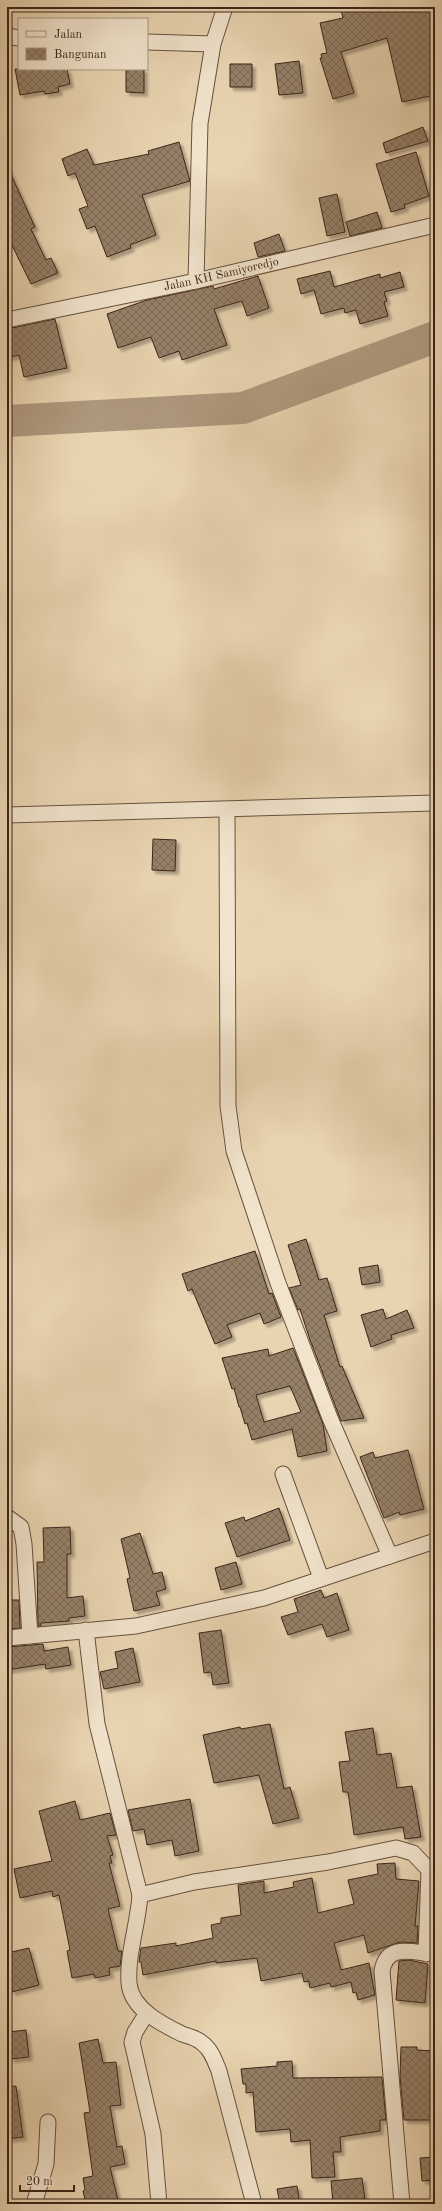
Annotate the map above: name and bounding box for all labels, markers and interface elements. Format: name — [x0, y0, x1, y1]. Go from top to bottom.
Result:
legend — [18, 18, 148, 70]
text: Jalan — [54, 29, 83, 41]
text: Bangunan — [54, 49, 107, 61]
street label: Jalan KH Samiyoredjo — [163, 256, 280, 294]
scale bar — [20, 2167, 74, 2193]
text: 20 m — [26, 2176, 53, 2188]

